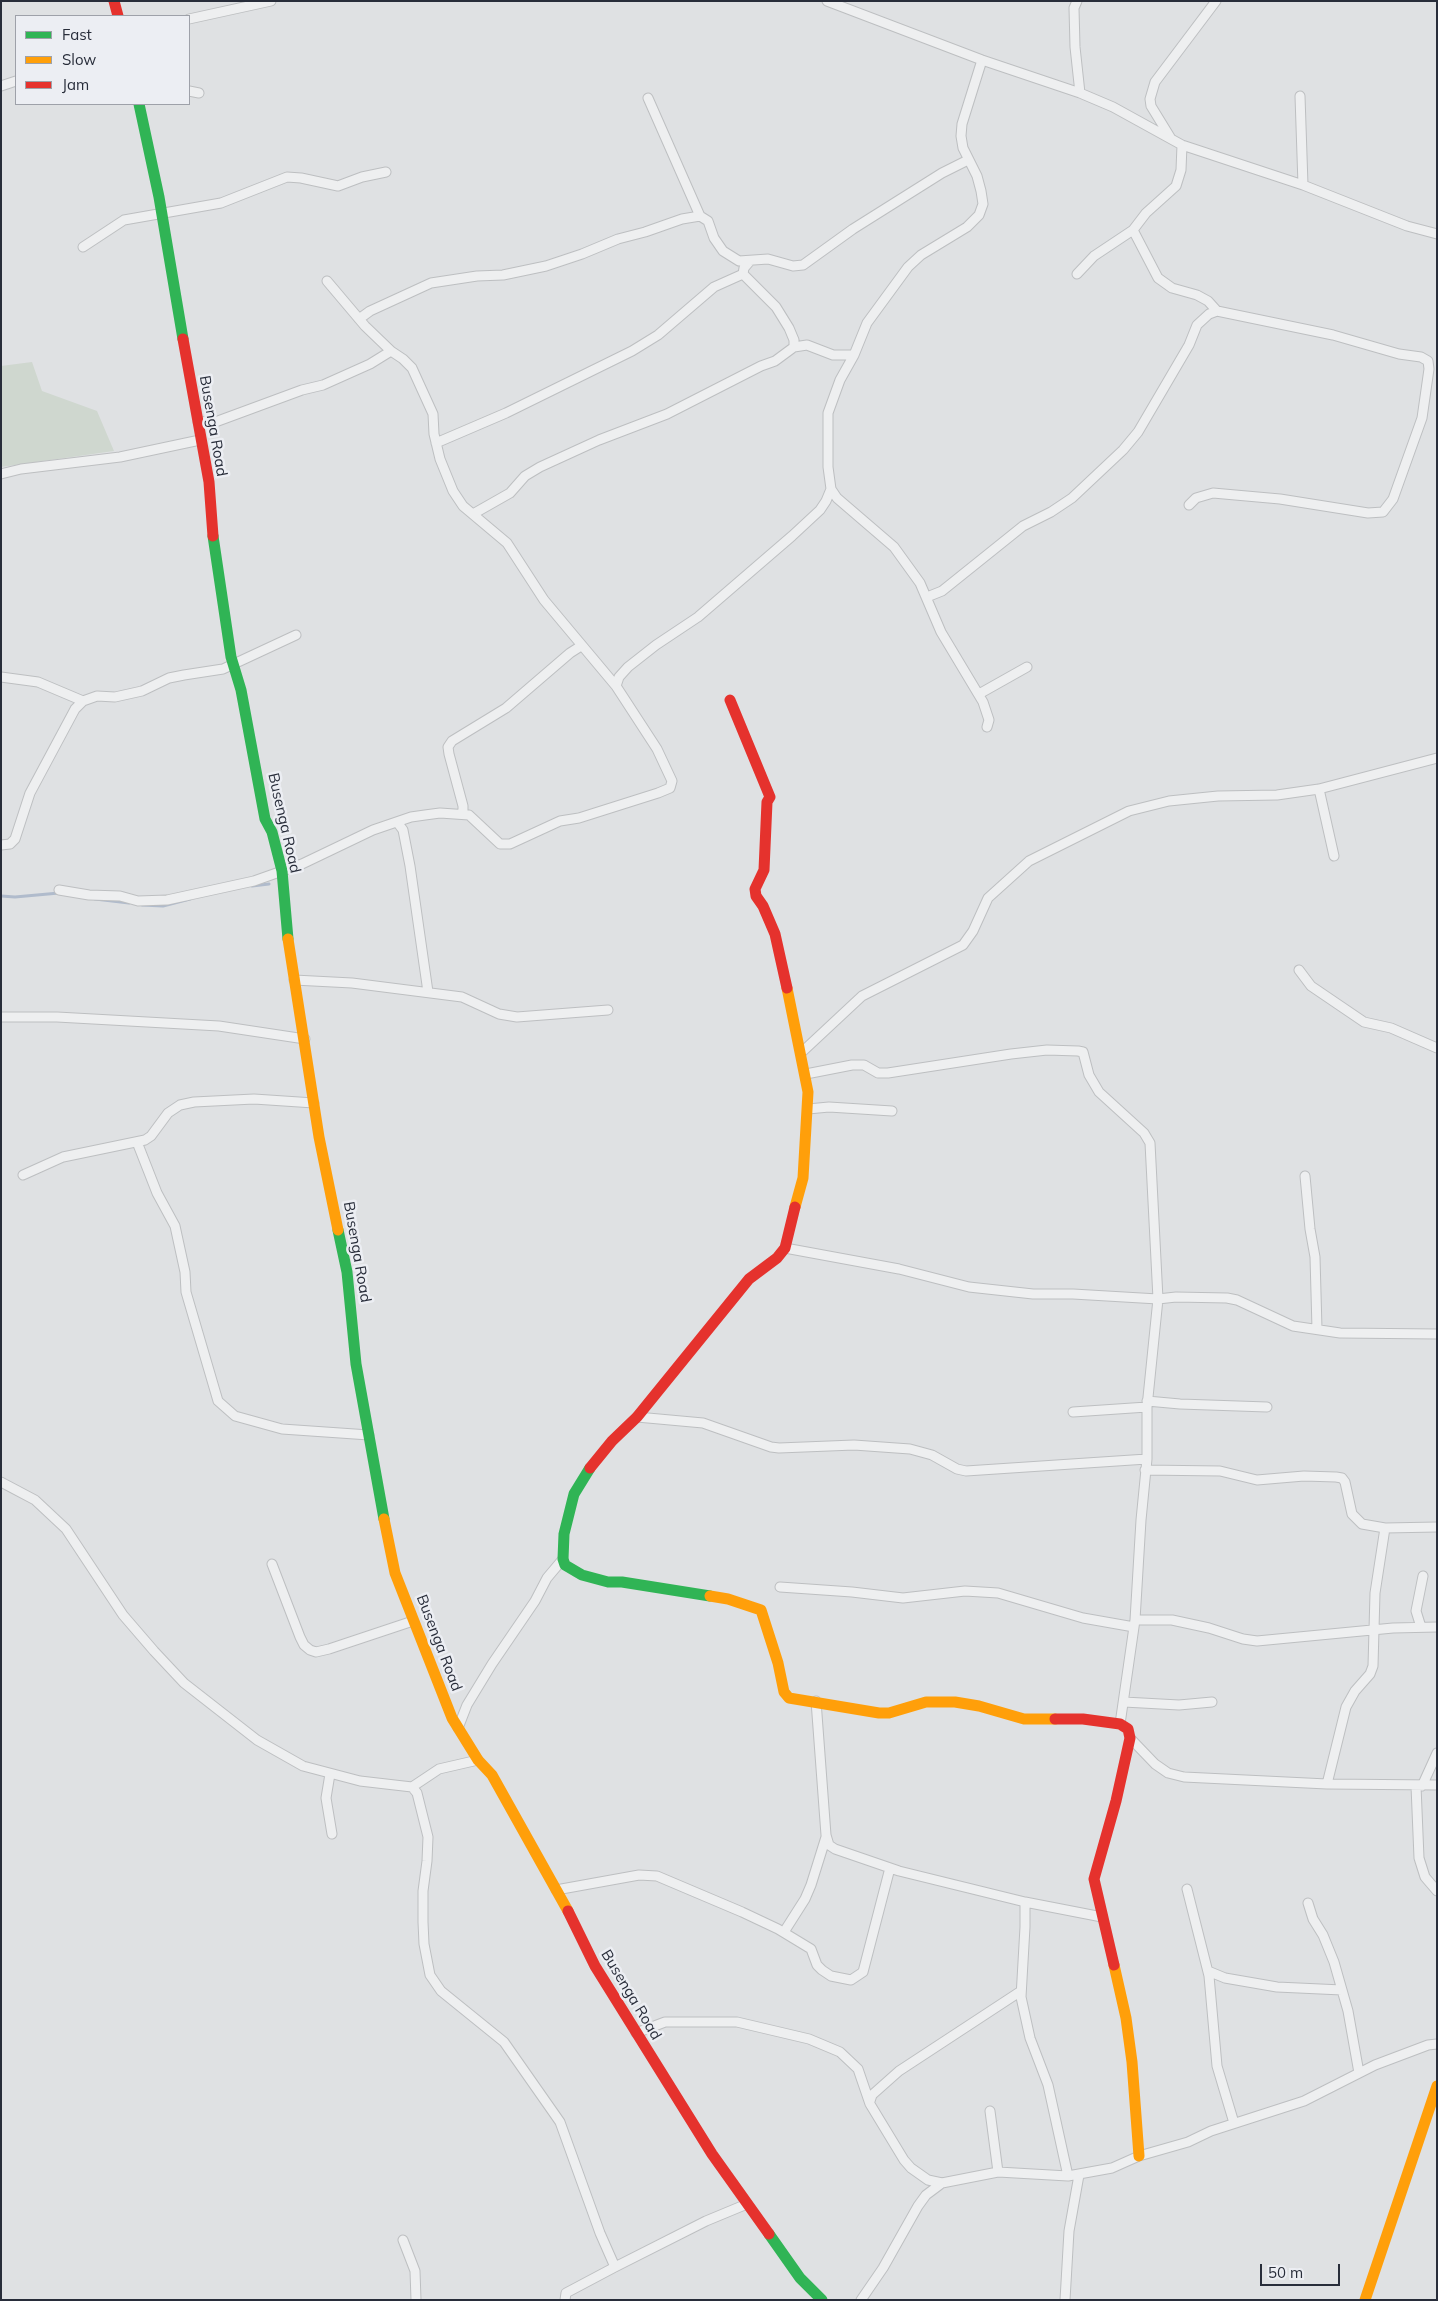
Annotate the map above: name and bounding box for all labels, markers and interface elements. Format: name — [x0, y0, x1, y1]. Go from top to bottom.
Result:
legend — [15, 15, 190, 105]
text: Fast — [62, 25, 92, 44]
text: Slow — [62, 50, 96, 69]
text: Jam — [62, 75, 89, 94]
street label: Busenga Road — [195, 374, 231, 478]
street label: Busenga Road — [264, 771, 304, 875]
street label: Busenga Road — [339, 1200, 375, 1304]
street label: Busenga Road — [412, 1592, 466, 1694]
street label: Busenga Road — [597, 1947, 665, 2043]
scale bar — [1263, 2254, 1343, 2286]
text: 50 m — [1268, 2263, 1303, 2282]

